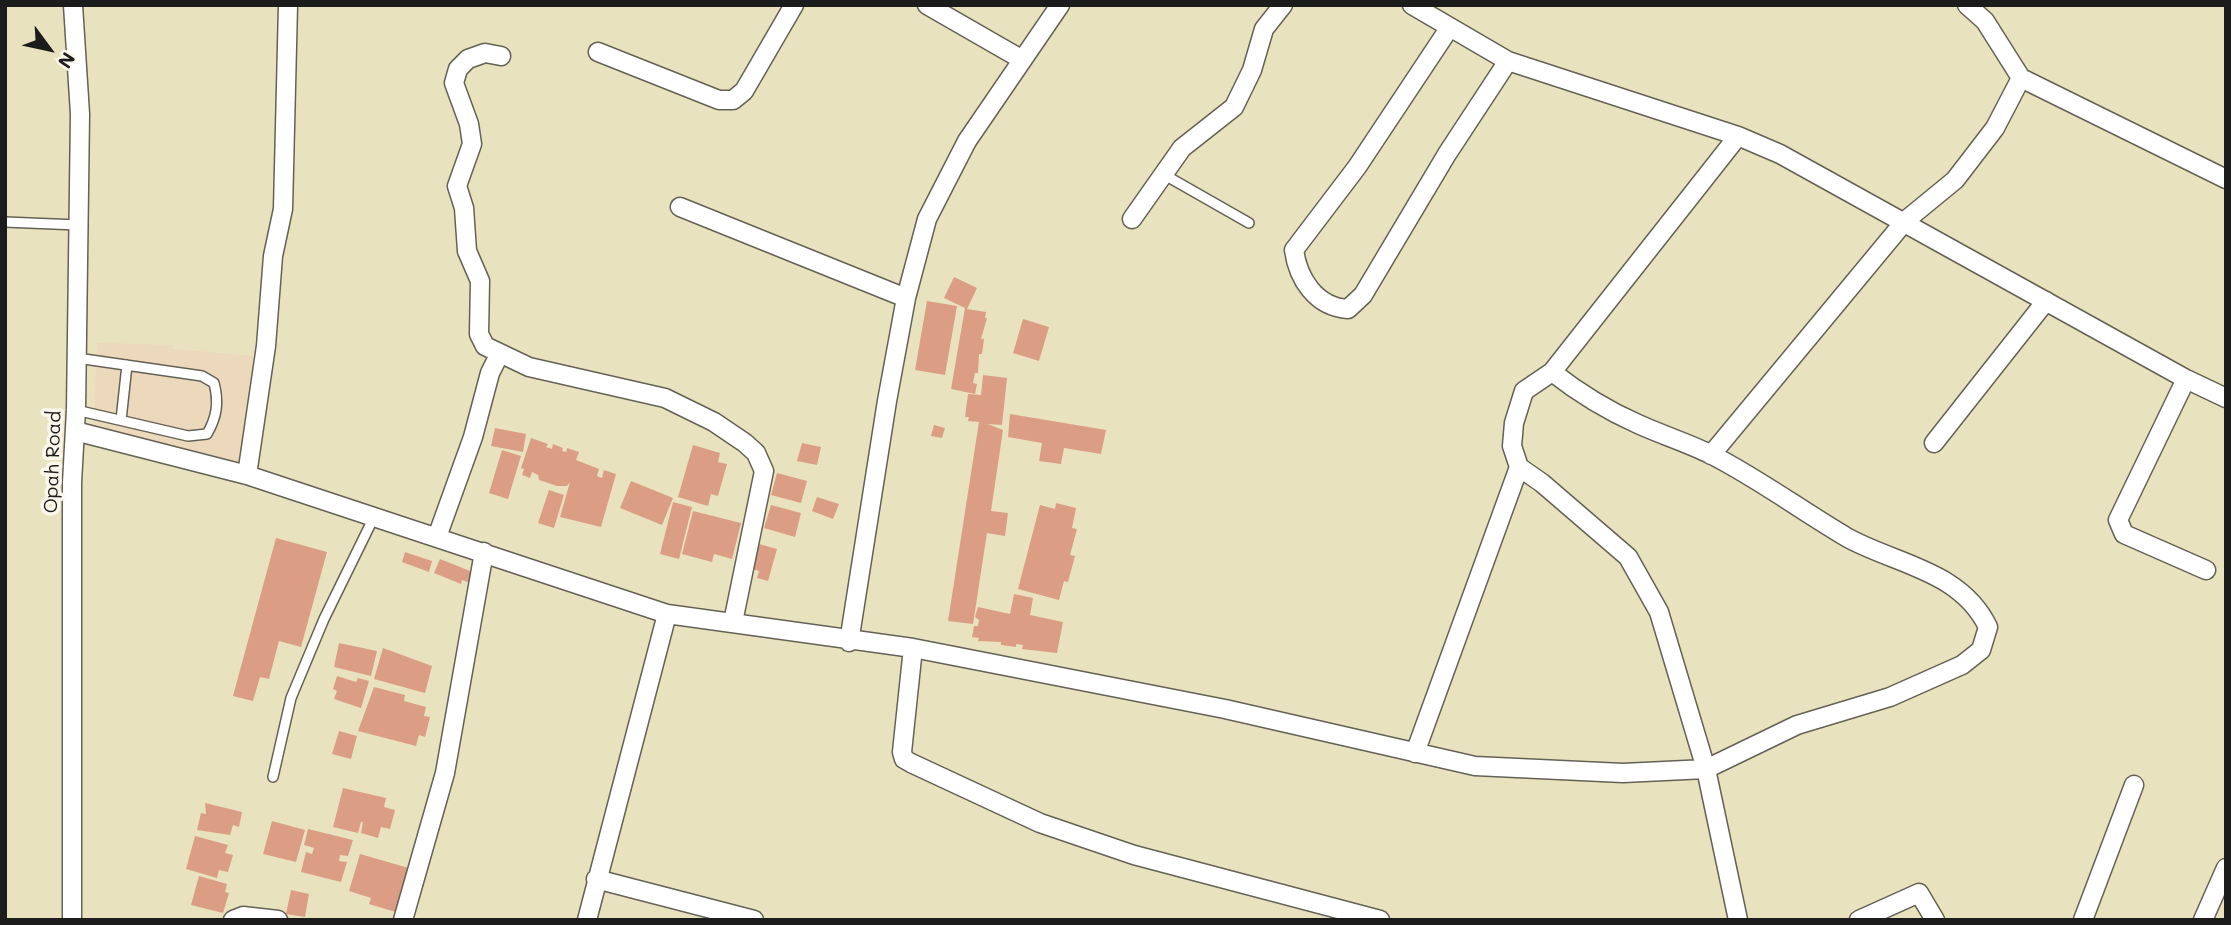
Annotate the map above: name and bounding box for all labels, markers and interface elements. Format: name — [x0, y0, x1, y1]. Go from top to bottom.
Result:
north arrow — [14, 14, 84, 84]
text: N — [53, 48, 81, 74]
street label: Opah Road — [40, 410, 66, 514]

